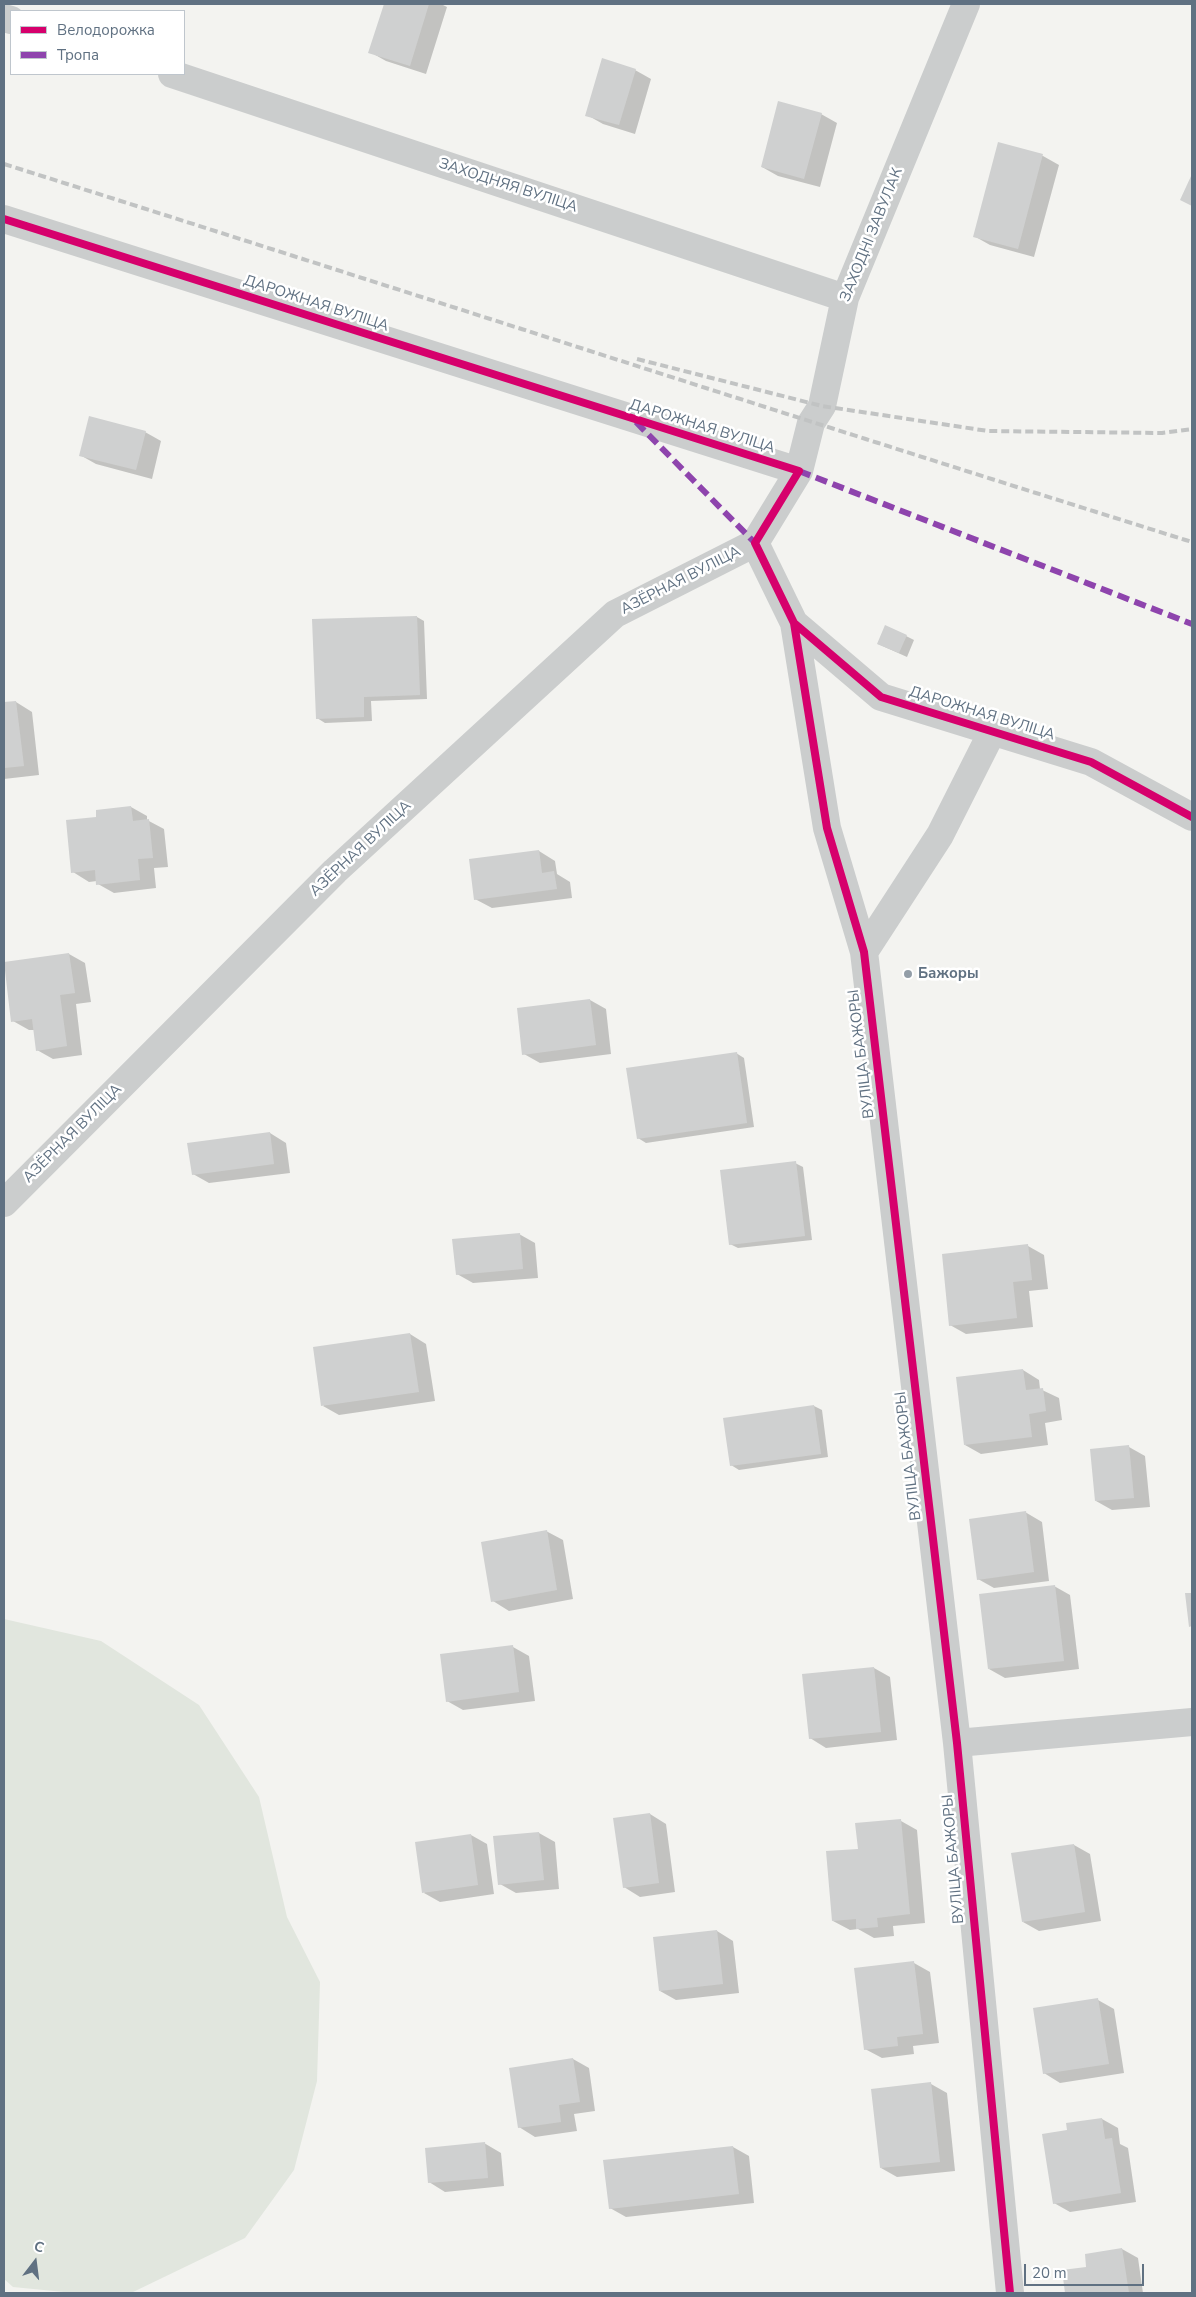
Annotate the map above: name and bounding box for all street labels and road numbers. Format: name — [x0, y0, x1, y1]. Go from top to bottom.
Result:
street label: ЗАХОДНЯЯ ВУЛІЦА — [436, 155, 580, 217]
street label: ЗАХОДНІ ЗАВУЛАК — [837, 165, 907, 305]
street label: ДАРОЖНАЯ ВУЛІЦА — [241, 272, 391, 336]
street label: ДАРОЖНАЯ ВУЛІЦА — [627, 396, 777, 458]
street label: АЗЁРНАЯ ВУЛІЦА — [618, 543, 744, 619]
street label: ДАРОЖНАЯ ВУЛІЦА — [907, 683, 1057, 745]
street label: АЗЁРНАЯ ВУЛІЦА — [307, 797, 415, 901]
street label: ВУЛІЦА БАЖОРЫ — [845, 988, 879, 1120]
street label: АЗЁРНАЯ ВУЛІЦА — [20, 1081, 126, 1187]
street label: ВУЛІЦА БАЖОРЫ — [892, 1390, 926, 1522]
street label: ВУЛІЦА БАЖОРЫ — [939, 1793, 969, 1925]

